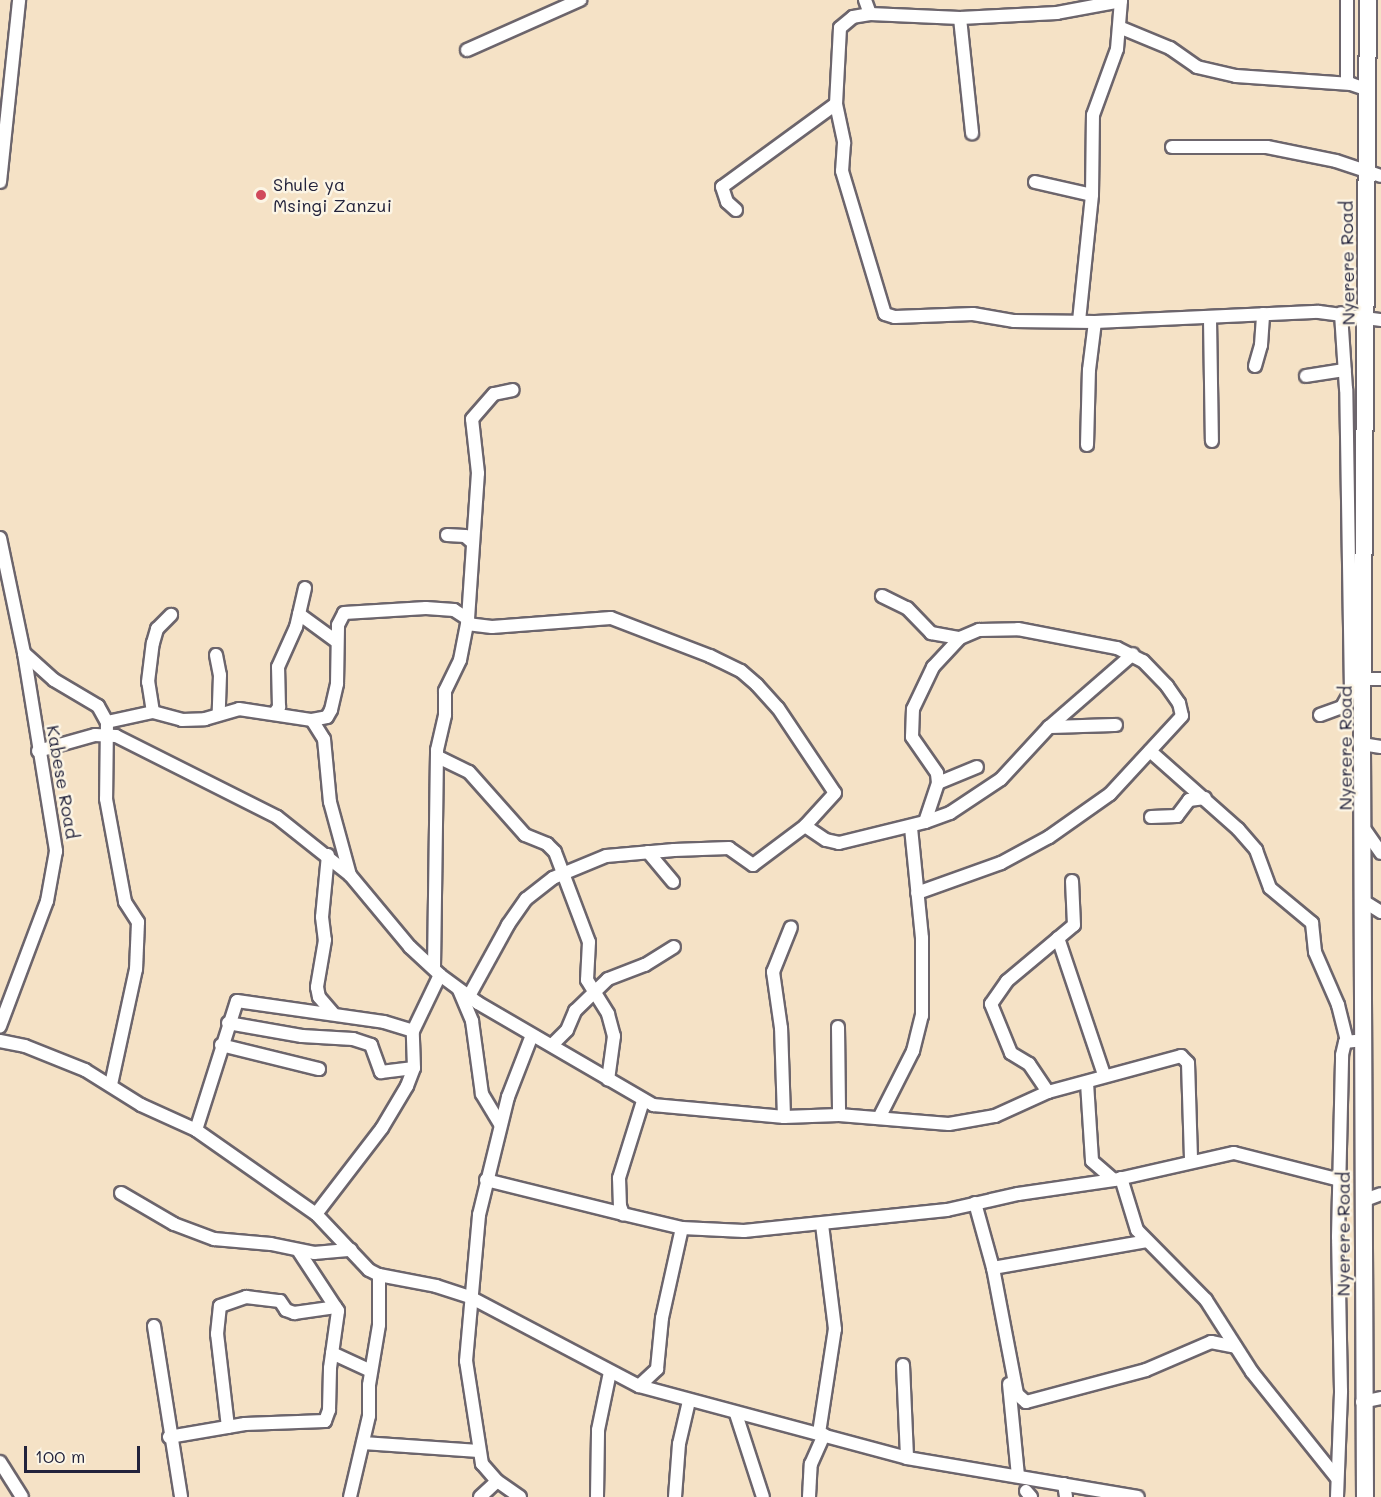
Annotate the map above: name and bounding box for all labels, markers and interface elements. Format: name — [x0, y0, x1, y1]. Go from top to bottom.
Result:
place label: Shule ya Msingi Zanzui — [273, 174, 392, 216]
marker: Shule ya Msingi Zanzui — [254, 188, 268, 202]
street label: Nyerere Road — [1335, 200, 1359, 326]
street label: Nyerere Road — [1334, 686, 1356, 810]
street label: Kabese Road — [42, 723, 84, 841]
street label: Nyerere Road — [1332, 1172, 1354, 1296]
scale bar — [27, 1434, 142, 1472]
text: 100 m — [35, 1444, 85, 1468]

